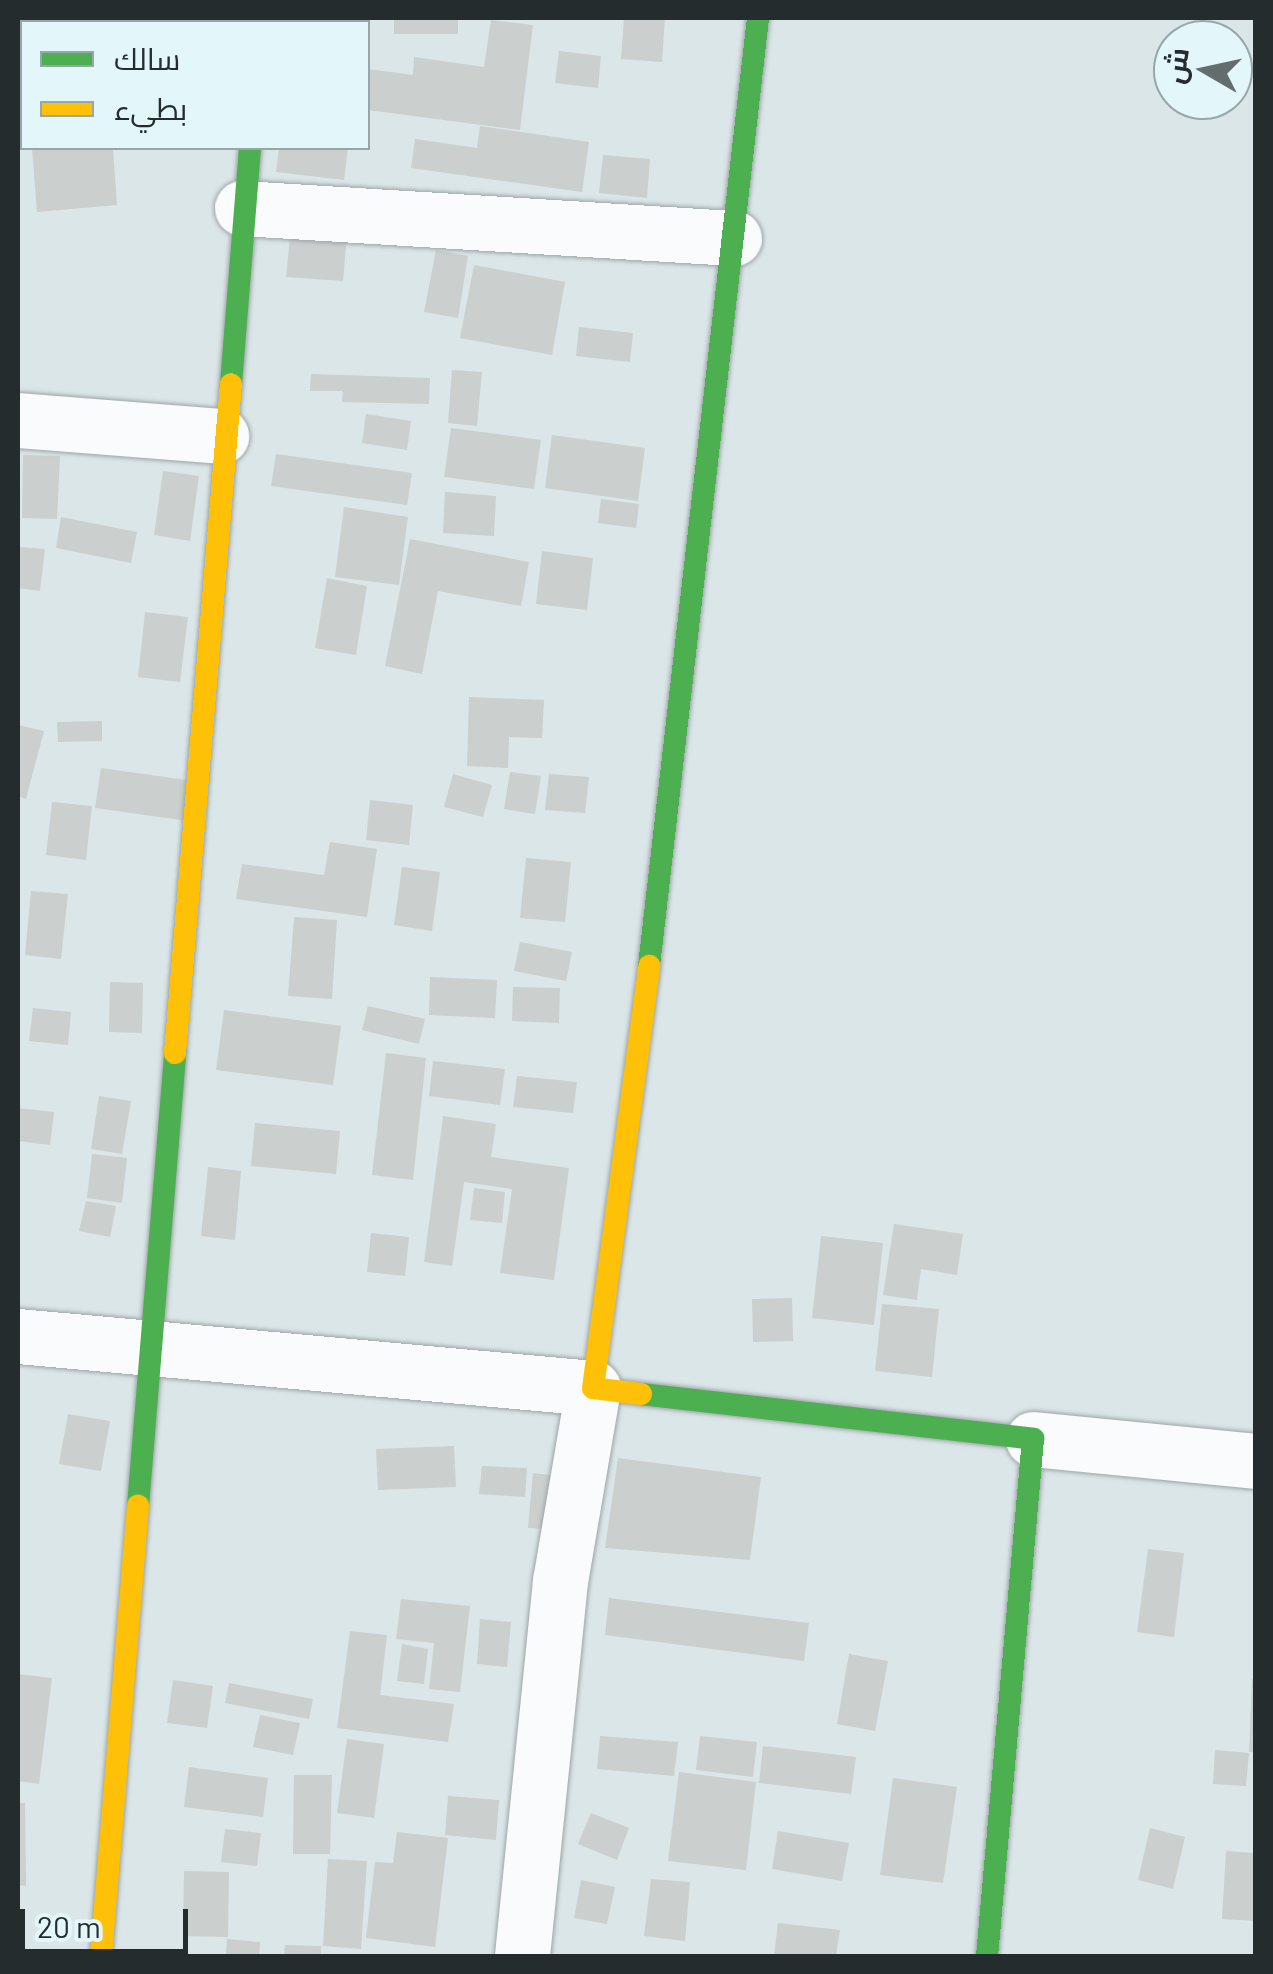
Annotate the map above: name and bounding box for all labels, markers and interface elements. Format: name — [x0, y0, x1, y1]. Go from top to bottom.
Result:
legend — [20, 20, 370, 150]
north arrow — [1153, 20, 1253, 120]
text: سالك — [114, 40, 180, 76]
text: ش — [1156, 45, 1195, 86]
text: بطيء — [114, 90, 187, 126]
scale bar — [25, 1889, 192, 1951]
text: 20 m — [37, 1908, 101, 1944]

